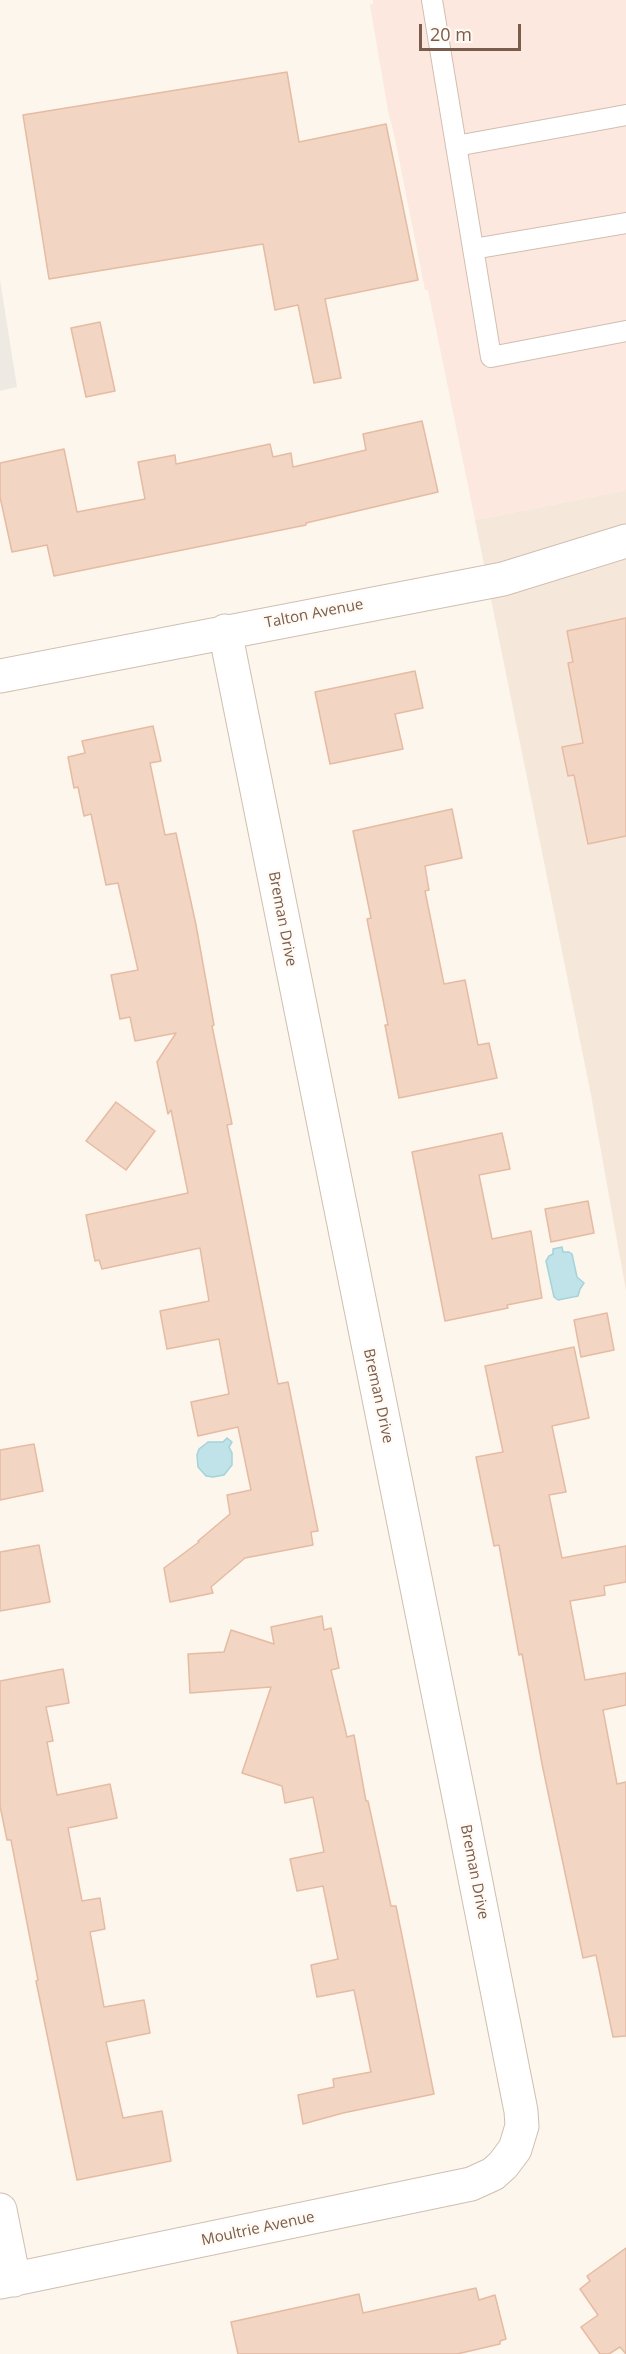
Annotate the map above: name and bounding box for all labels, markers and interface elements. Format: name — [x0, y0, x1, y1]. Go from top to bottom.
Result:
scale bar — [422, 12, 524, 50]
text: 20 m — [430, 22, 472, 46]
street label: Talton Avenue — [263, 596, 365, 632]
street label: Breman Drive — [264, 870, 300, 968]
street label: Breman Drive — [359, 1347, 397, 1445]
street label: Breman Drive — [456, 1823, 492, 1921]
street label: Moultrie Avenue — [200, 2208, 316, 2250]

